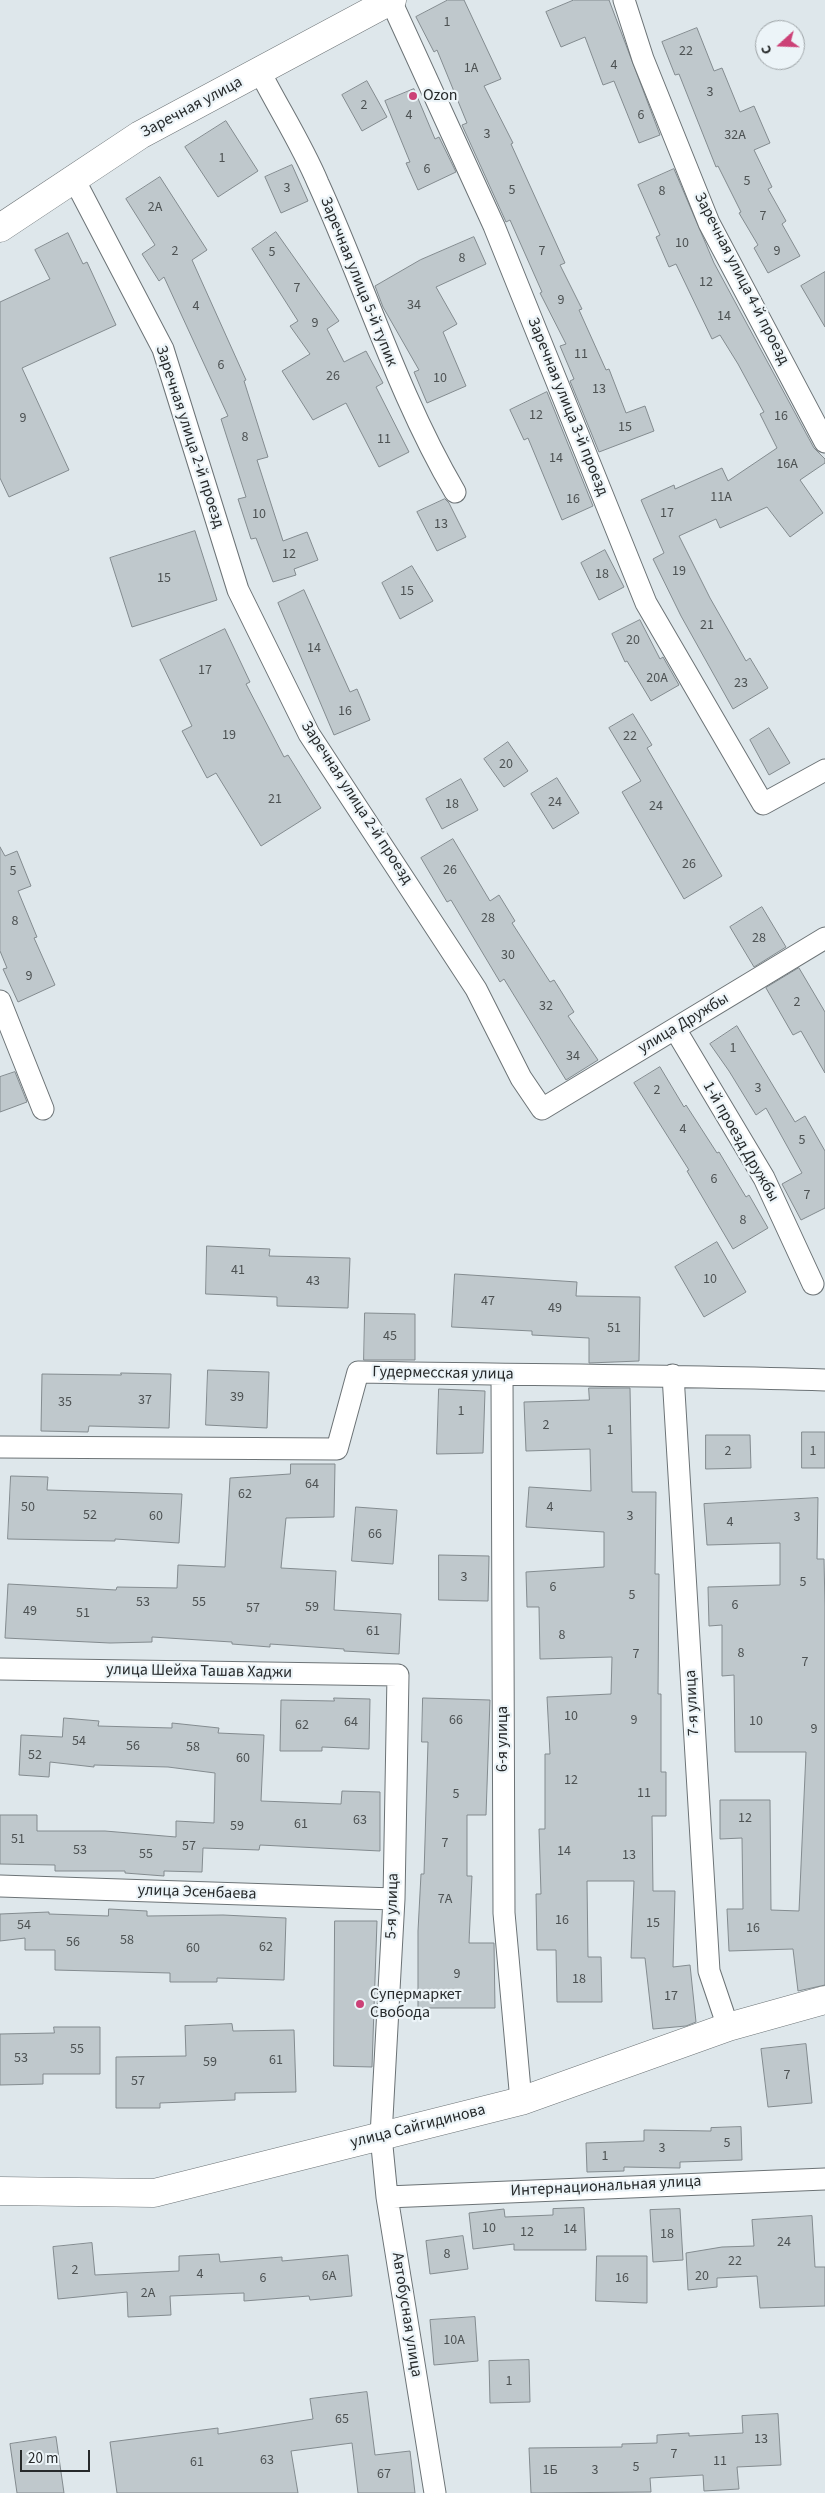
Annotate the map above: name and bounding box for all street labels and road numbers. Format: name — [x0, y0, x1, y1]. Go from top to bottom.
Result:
street label: Заречная улица — [138, 73, 246, 143]
street label: Заречная улица 4-й проезд — [689, 190, 793, 368]
street label: Заречная улица 5-й тупик — [315, 194, 401, 370]
street label: Заречная улица 3-й проезд — [522, 315, 612, 499]
street label: Заречная улица 2-й проезд — [150, 343, 228, 531]
street label: Заречная улица 2-й проезд — [296, 718, 416, 888]
street label: улица Дружбы — [635, 989, 733, 1059]
street label: 1-й проезд Дружбы — [698, 1078, 782, 1206]
street label: Гудермесская улица — [372, 1363, 514, 1385]
street label: улица Шейха Ташав Хаджи — [106, 1661, 292, 1683]
street label: 7-я улица — [682, 1669, 704, 1737]
street label: 6-я улица — [493, 1706, 513, 1772]
street label: 5-я улица — [382, 1873, 404, 1939]
street label: улица Эсенбаева — [137, 1881, 257, 1905]
street label: улица Сайгидинова — [349, 2101, 487, 2153]
street label: Интернациональная улица — [510, 2172, 702, 2202]
street label: Автобусная улица — [387, 2251, 425, 2379]

